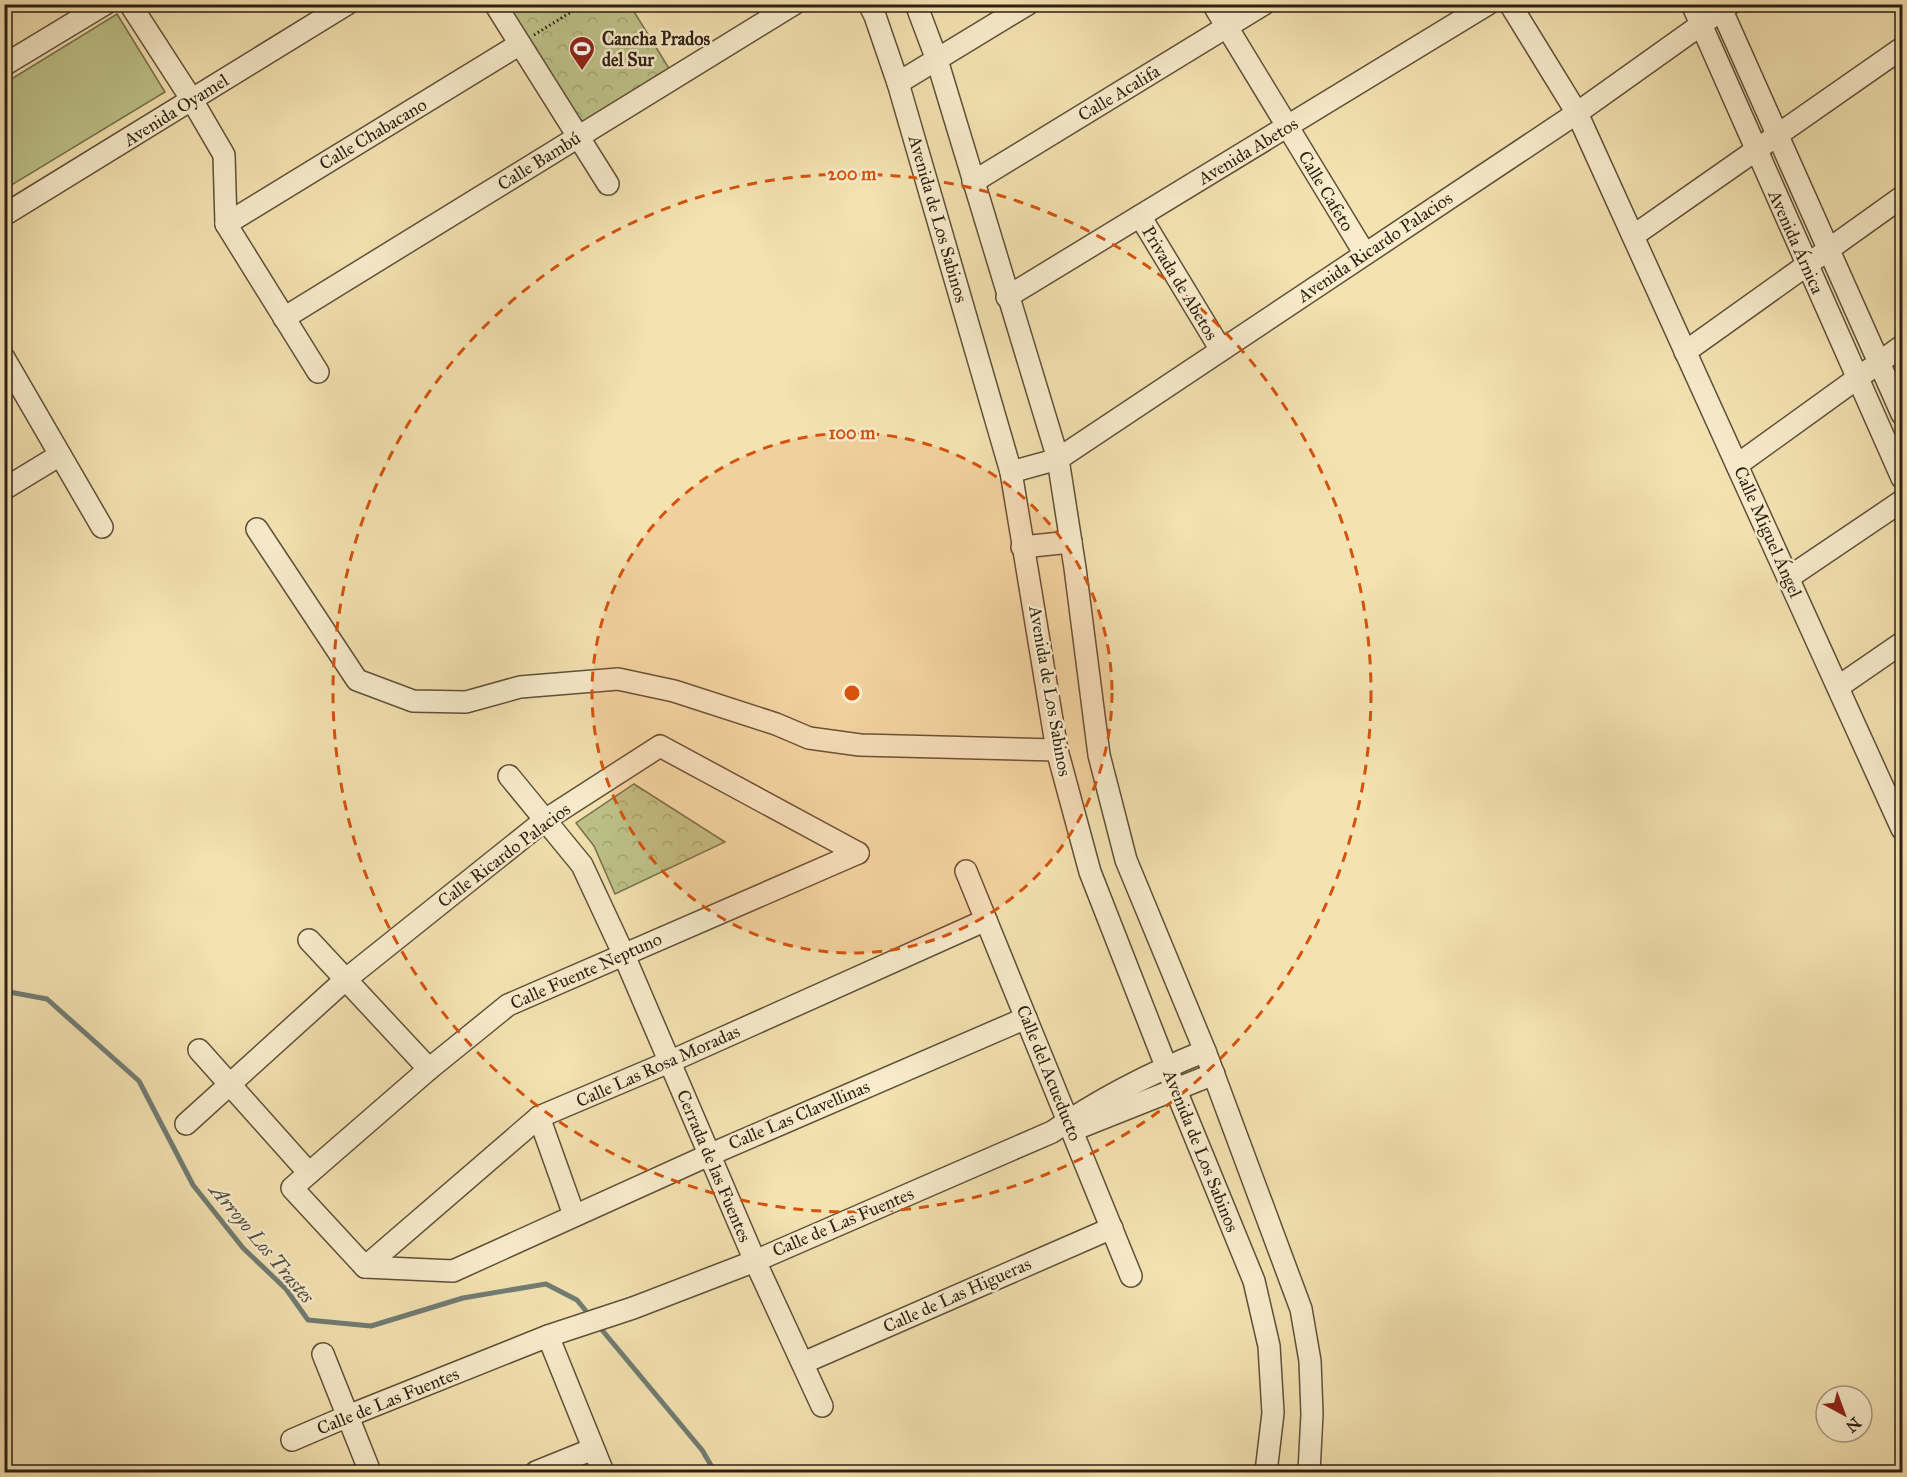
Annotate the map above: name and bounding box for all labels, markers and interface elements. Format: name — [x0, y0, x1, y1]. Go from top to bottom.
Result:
place label: Cancha Prados del Sur — [602, 28, 710, 71]
sports icon: Cancha Prados del Sur — [567, 34, 597, 72]
street label: Calle Acalifa — [1074, 60, 1164, 126]
street label: Avenida Oyamel — [119, 69, 233, 152]
street label: Calle Chabacano — [315, 93, 431, 175]
street label: Avenida Abetos — [1193, 112, 1302, 190]
street label: Calle Bambú — [493, 127, 585, 195]
street label: Avenida de Los Sabinos — [903, 132, 972, 305]
street label: Calle Cafeto — [1293, 147, 1359, 235]
text: 200 m — [828, 163, 877, 185]
street label: Avenida Árnica — [1763, 185, 1831, 298]
street label: Avenida Ricardo Palacios — [1292, 187, 1457, 308]
street label: Privada de Abetos — [1137, 222, 1223, 344]
text: 100 m — [829, 422, 876, 444]
street label: Calle Miguel Ángel — [1728, 462, 1809, 602]
street label: Avenida de Los Sabinos — [1024, 603, 1076, 778]
centre of rings — [842, 683, 862, 703]
street label: Calle Ricardo Palacios — [433, 798, 575, 912]
street label: Calle Fuente Neptuno — [507, 928, 665, 1014]
street label: Calle del Acueducto — [1012, 1002, 1086, 1144]
street label: Calle Las Rosa Moradas — [573, 1020, 743, 1112]
street label: Avenida de Los Sabinos — [1158, 1066, 1244, 1235]
street label: Calle Las Clavellinas — [725, 1075, 873, 1155]
street label: Cerrada de las Fuentes — [672, 1086, 756, 1246]
water label: Arroyo Los Trastes — [203, 1176, 320, 1309]
street label: Calle de Las Fuentes — [769, 1182, 917, 1262]
street label: Calle de Las Higueras — [880, 1252, 1035, 1338]
street label: Calle de Las Fuentes — [314, 1362, 462, 1440]
north arrow — [1814, 1384, 1874, 1444]
text: N — [1842, 1413, 1865, 1437]

